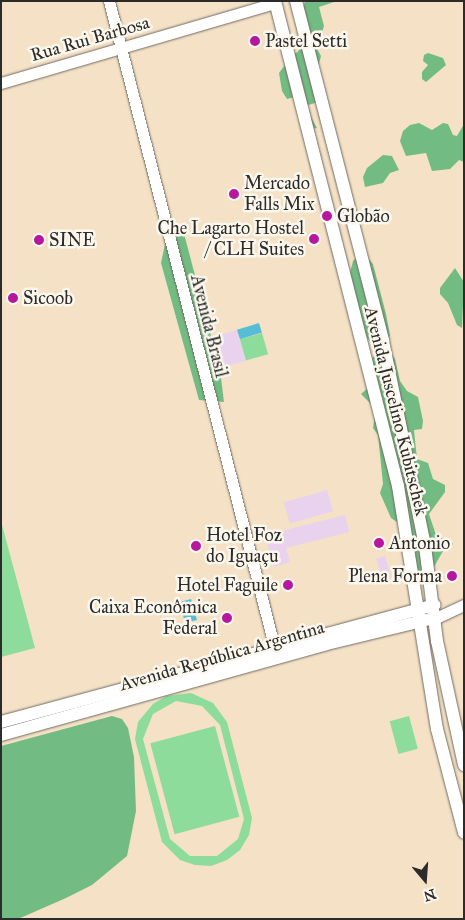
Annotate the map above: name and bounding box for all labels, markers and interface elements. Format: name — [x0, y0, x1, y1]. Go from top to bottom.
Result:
street label: Rua Rui Barbosa — [28, 12, 152, 66]
place label: Pastel Setti — [265, 30, 347, 52]
marker: Pastel Setti — [249, 35, 261, 47]
place label: Mercado Falls Mix — [244, 173, 315, 215]
marker: Mercado Falls Mix — [228, 188, 240, 200]
place label: Globão — [337, 205, 390, 227]
marker: Globão — [321, 210, 333, 222]
place label: Che Lagarto Hostel / CLH Suites — [157, 218, 304, 260]
place label: SINE — [49, 229, 95, 251]
marker: Che Lagarto Hostel / CLH Suites — [308, 233, 320, 245]
marker: SINE — [33, 234, 45, 246]
street label: Avenida Brasil — [186, 272, 232, 380]
place label: Sicoob — [23, 287, 73, 309]
marker: Sicoob — [7, 292, 19, 304]
street label: Avenida Juscelino Kubitschek — [360, 304, 432, 518]
place label: Hotel Foz do Iguaçu — [206, 525, 282, 568]
place label: Antonio — [389, 532, 450, 554]
marker: Antonio — [373, 537, 385, 549]
marker: Hotel Foz do Iguaçu — [190, 540, 202, 552]
place label: Plena Forma — [348, 565, 442, 587]
marker: Plena Forma — [446, 570, 458, 582]
place label: Hotel Faguile — [176, 574, 278, 596]
marker: Hotel Faguile — [282, 579, 294, 591]
place label: Caixa Econômica Federal — [89, 597, 217, 640]
marker: Caixa Econômica Federal — [221, 612, 233, 624]
street label: Avenida República Argentina — [117, 616, 327, 696]
north arrow — [400, 855, 450, 905]
text: N — [422, 885, 438, 905]

